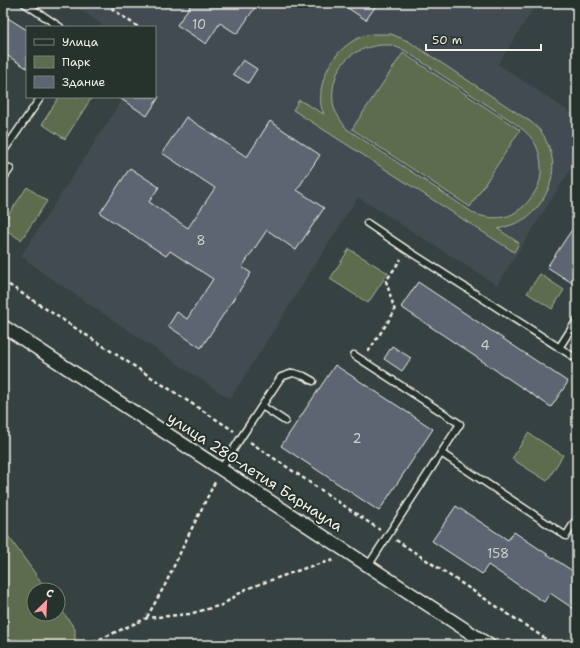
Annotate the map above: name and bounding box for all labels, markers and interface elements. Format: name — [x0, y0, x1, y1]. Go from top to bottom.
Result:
house number: 10 — [192, 16, 206, 33]
legend — [26, 26, 156, 98]
scale bar — [426, 26, 541, 52]
text: 50 m — [432, 32, 462, 48]
text: Улица — [62, 34, 99, 50]
text: Парк — [62, 54, 91, 70]
text: Здание — [62, 74, 106, 90]
house number: 8 — [196, 232, 206, 249]
house number: 4 — [480, 337, 490, 354]
street label: улица 280-летия Барнаула — [163, 408, 347, 537]
house number: 2 — [352, 430, 362, 447]
house number: 158 — [487, 545, 509, 562]
north arrow — [26, 582, 66, 622]
text: С — [44, 585, 56, 602]

